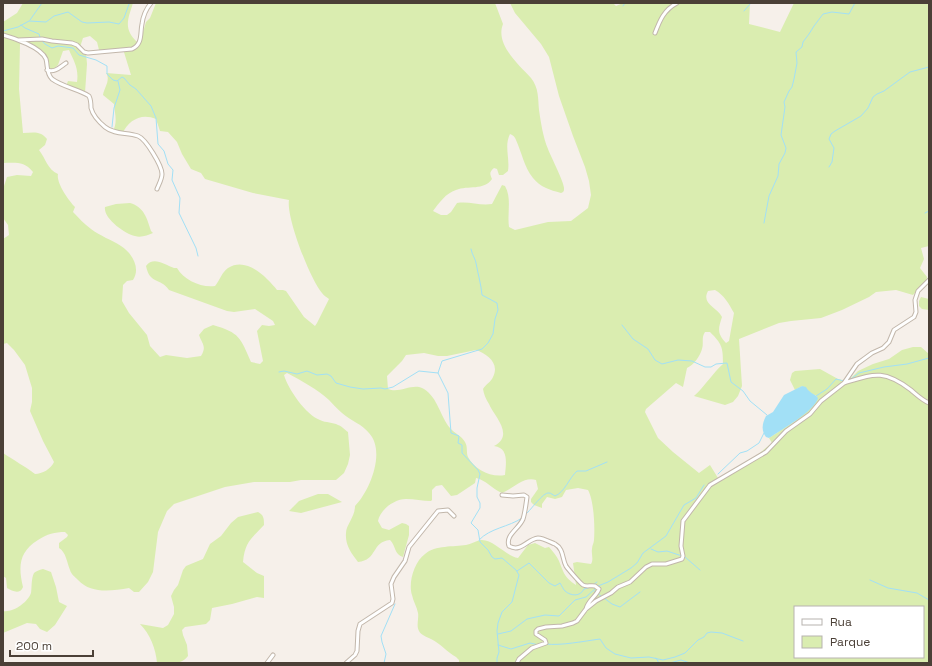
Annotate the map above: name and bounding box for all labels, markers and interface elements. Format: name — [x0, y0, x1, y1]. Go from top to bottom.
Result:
legend — [794, 606, 924, 658]
text: Rua — [830, 614, 852, 630]
scale bar — [10, 632, 93, 658]
text: Parque — [830, 634, 870, 650]
text: 200 m — [16, 638, 52, 654]

